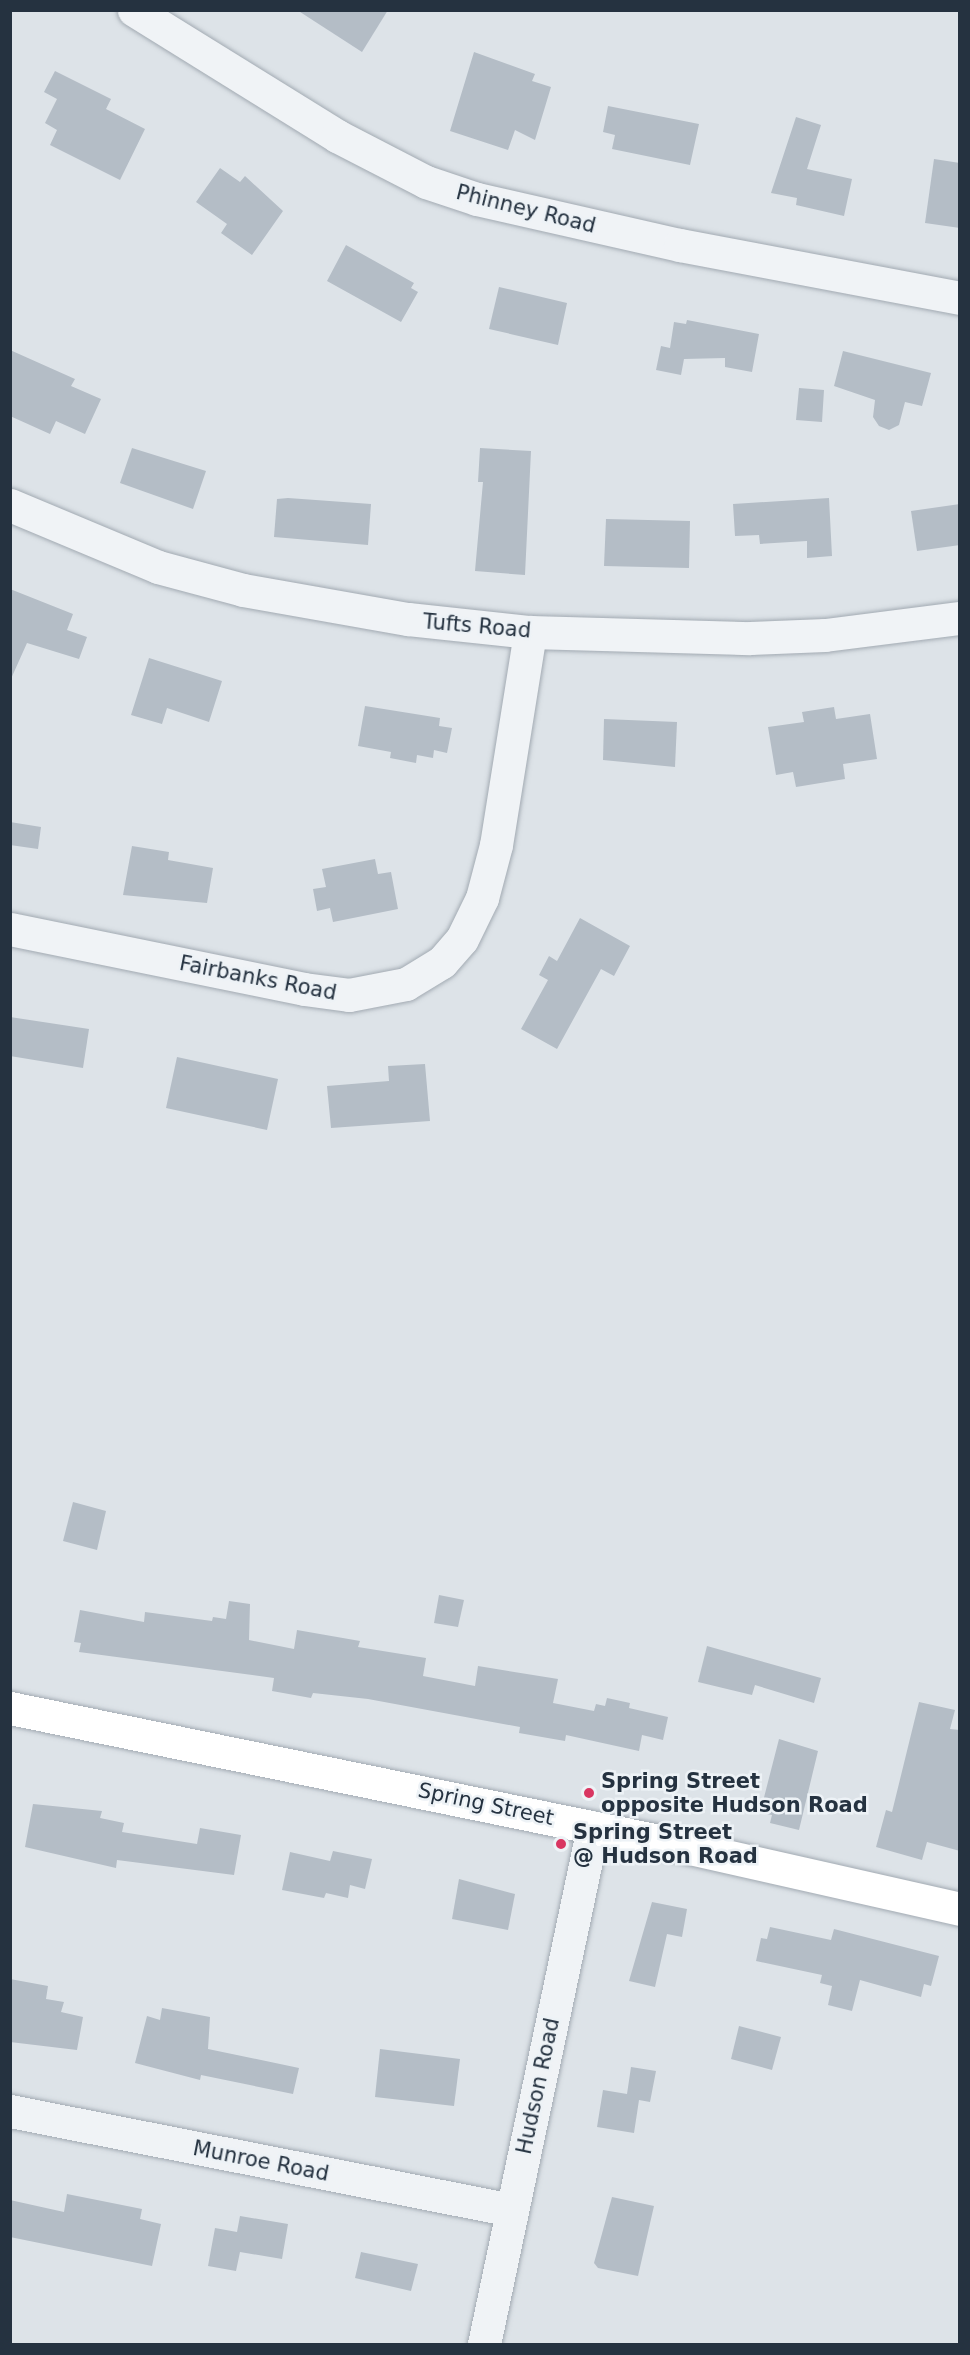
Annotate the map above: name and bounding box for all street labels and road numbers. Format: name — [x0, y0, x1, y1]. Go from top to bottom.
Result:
street label: Phinney Road — [454, 179, 598, 239]
street label: Tufts Road — [422, 609, 532, 643]
street label: Fairbanks Road — [177, 950, 339, 1006]
street label: Spring Street — [416, 1777, 556, 1831]
street label: Hudson Road — [511, 2015, 565, 2157]
street label: Munroe Road — [191, 2135, 331, 2187]

